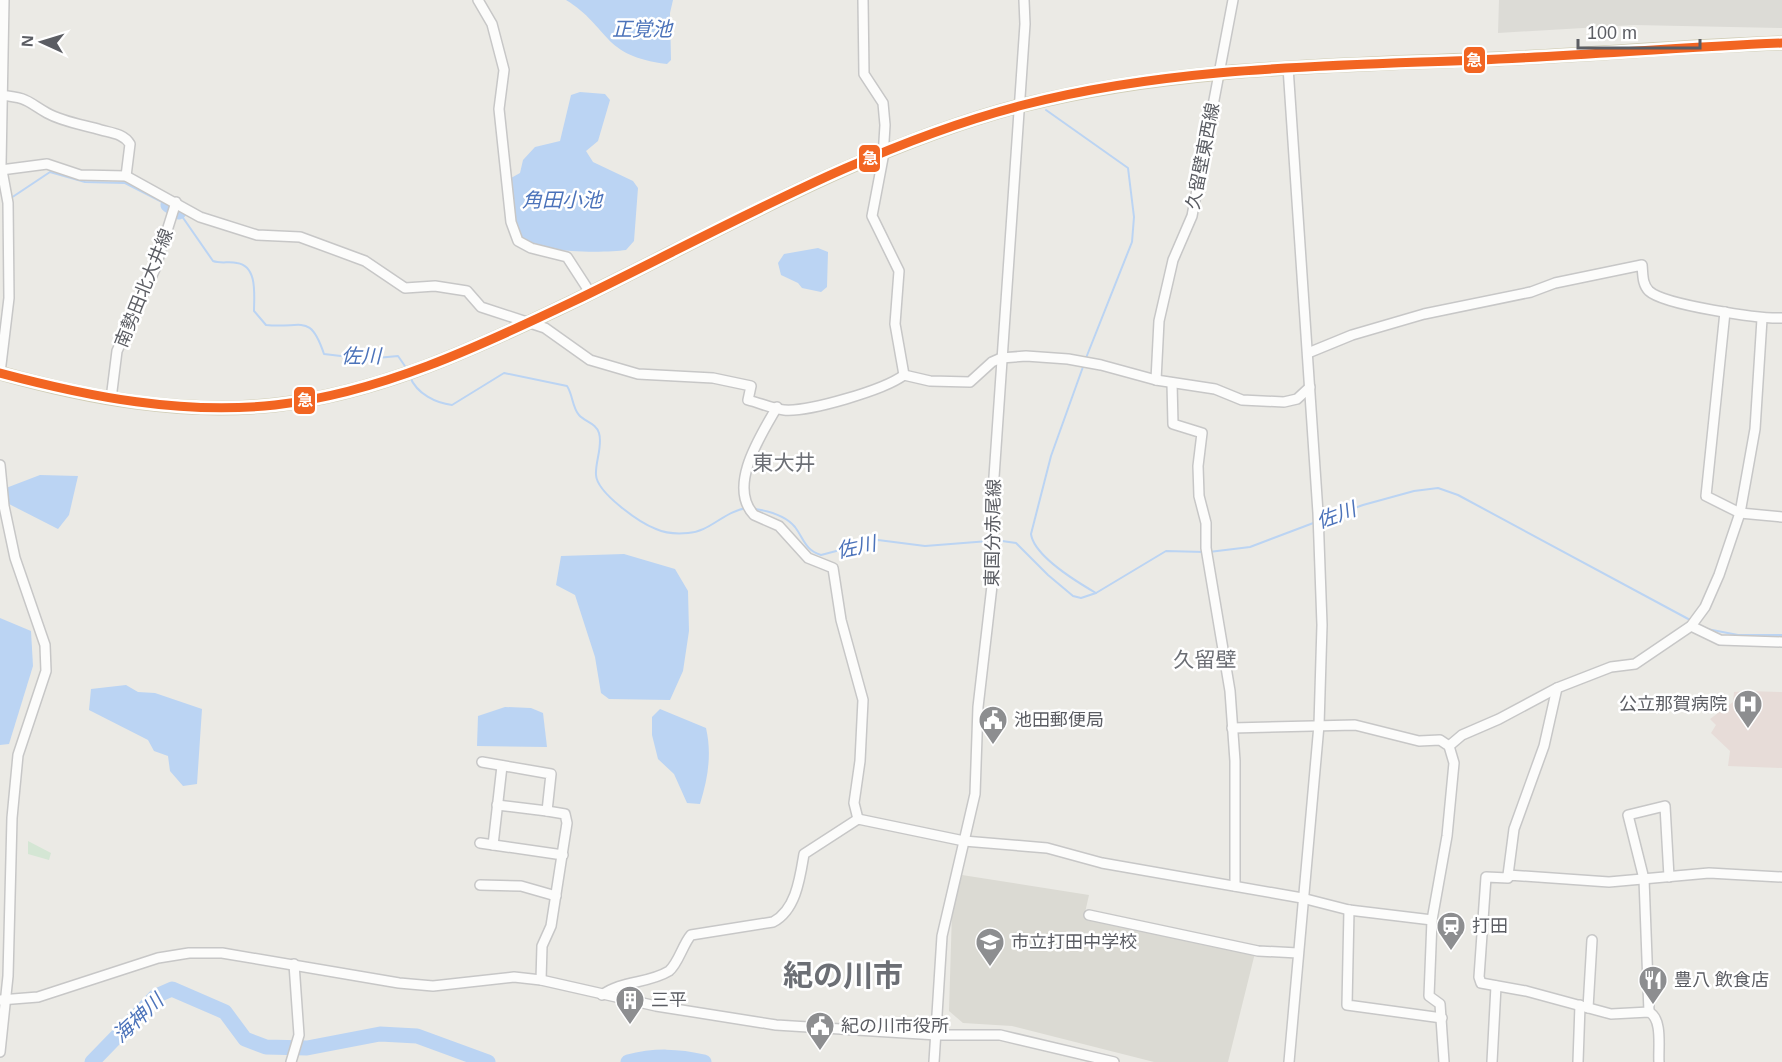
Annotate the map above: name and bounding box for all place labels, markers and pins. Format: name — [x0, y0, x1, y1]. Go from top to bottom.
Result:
hospital icon: 公立那賀病院 — [1732, 688, 1764, 730]
place label: 公立那賀病院 — [1619, 694, 1727, 714]
public building icon: 池田郵便局 — [977, 704, 1009, 746]
place label: 池田郵便局 — [1014, 710, 1104, 730]
station icon: 打田 — [1435, 910, 1467, 952]
place label: 打田 — [1472, 916, 1508, 936]
school or university icon: 市立打田中学校 — [974, 926, 1006, 968]
place label: 市立打田中学校 — [1011, 932, 1137, 952]
restaurant icon: 豊八 飲食店 — [1637, 964, 1669, 1006]
place label: 豊八 飲食店 — [1674, 970, 1769, 990]
building icon: 三平 — [614, 984, 646, 1026]
place label: 三平 — [651, 990, 687, 1010]
public building icon: 紀の川市役所 — [804, 1010, 836, 1052]
place label: 紀の川市役所 — [841, 1016, 949, 1036]

